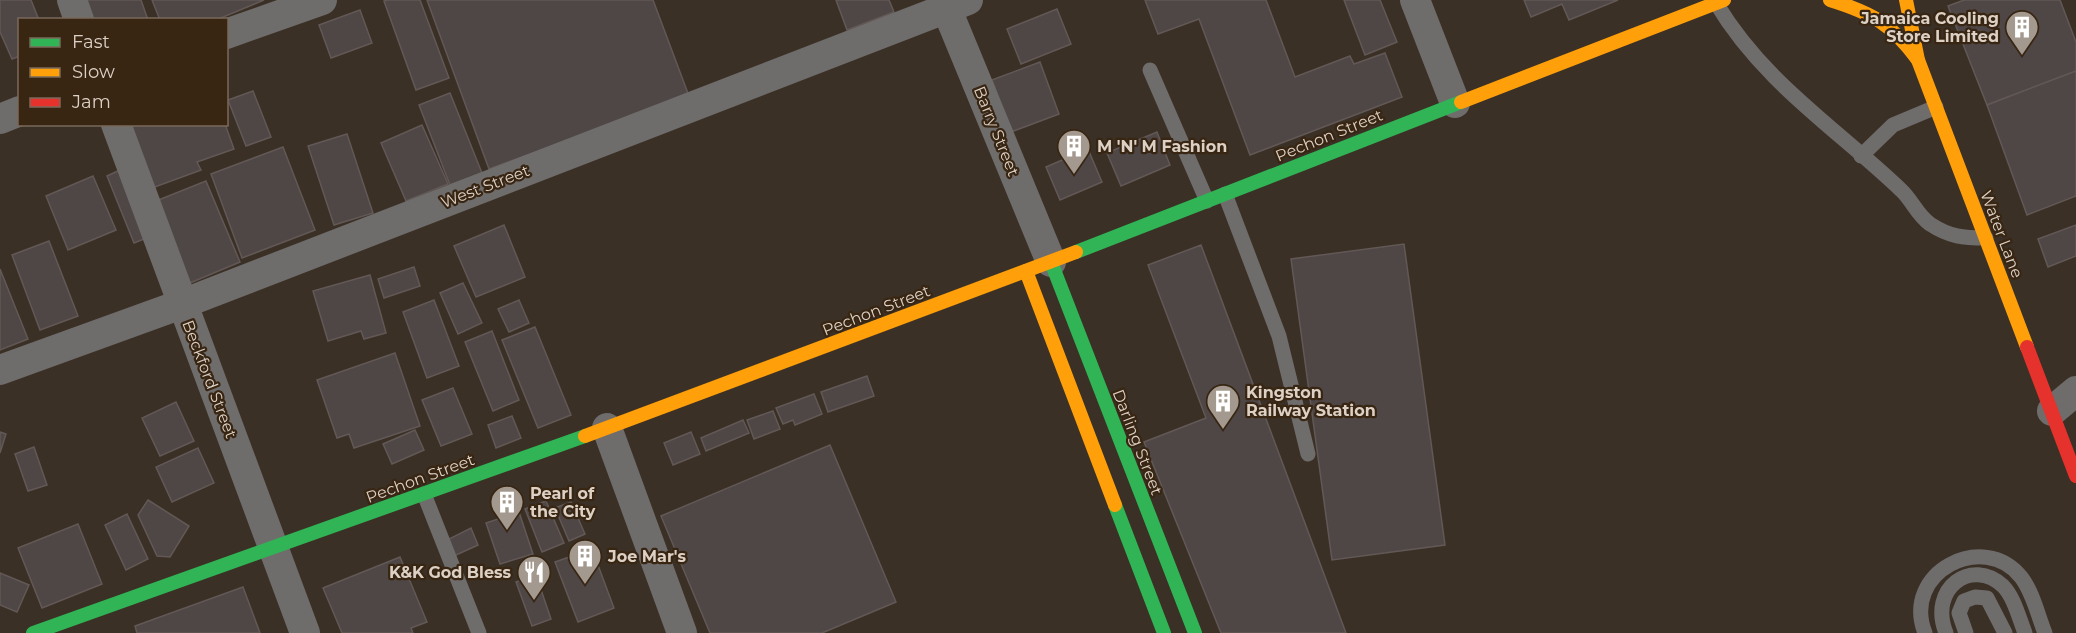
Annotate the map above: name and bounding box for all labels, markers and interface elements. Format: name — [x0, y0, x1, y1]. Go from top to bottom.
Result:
place label: Jamaica Cooling Store Limited — [1860, 9, 1999, 46]
building icon: Jamaica Cooling Store Limited — [2004, 9, 2040, 56]
legend — [18, 18, 228, 126]
text: Fast — [72, 31, 110, 53]
text: Slow — [72, 61, 115, 83]
street label: Barry Street — [970, 83, 1023, 179]
text: Jam — [71, 91, 111, 113]
street label: Pechon Street — [1273, 105, 1386, 166]
building icon: M 'N' M Fashion — [1056, 128, 1092, 175]
place label: M 'N' M Fashion — [1097, 137, 1227, 156]
street label: West Street — [438, 161, 533, 212]
street label: Water Lane — [1976, 188, 2027, 281]
street label: Pechon Street — [820, 281, 933, 340]
street label: Beckford Street — [178, 317, 241, 441]
building icon: Kingston Railway Station — [1205, 383, 1241, 430]
place label: Kingston Railway Station — [1246, 383, 1376, 420]
street label: Darling Street — [1109, 387, 1167, 498]
street label: Pechon Street — [363, 450, 477, 507]
building icon: Pearl of the City — [489, 484, 525, 531]
place label: Pearl of the City — [530, 484, 596, 521]
building icon: Joe Mar's — [567, 538, 603, 585]
place label: Joe Mar's — [607, 547, 686, 566]
restaurant icon: K&K God Bless — [516, 554, 552, 601]
place label: K&K God Bless — [389, 563, 511, 582]

